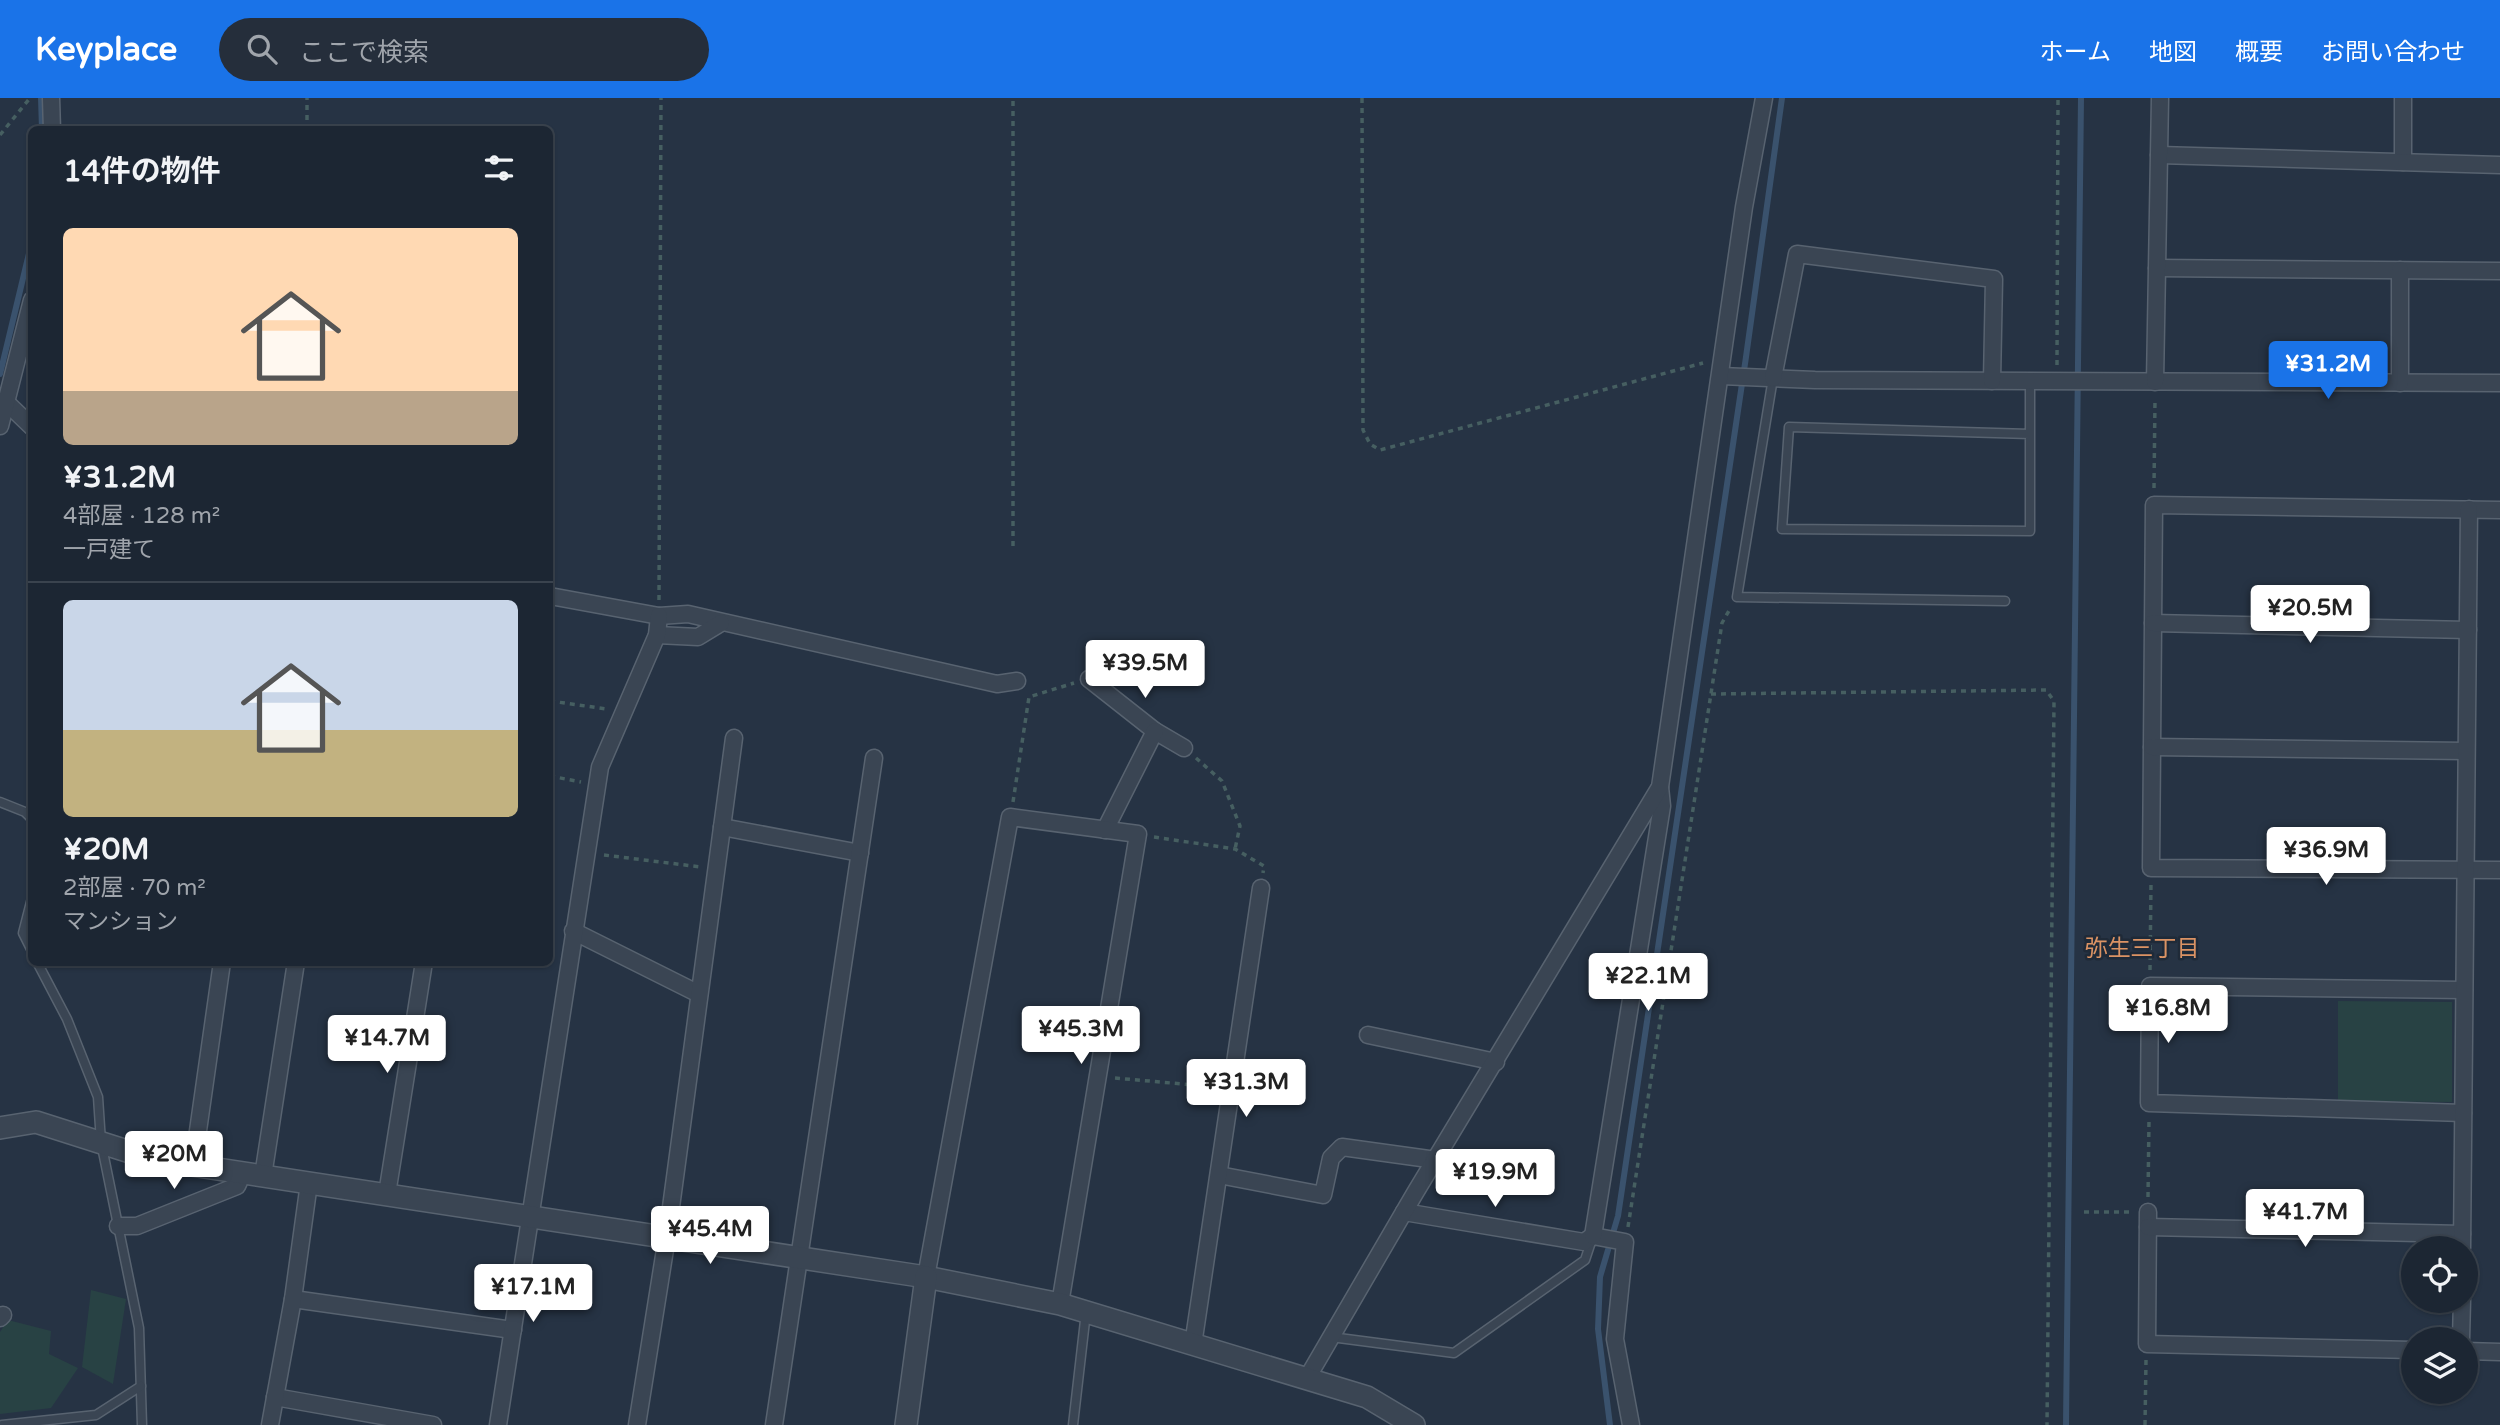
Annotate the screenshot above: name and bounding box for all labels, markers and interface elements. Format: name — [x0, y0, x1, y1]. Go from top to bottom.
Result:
search box — [219, 18, 709, 81]
text: Keyplace — [35, 30, 177, 69]
icon: search — [243, 30, 281, 68]
text: ここで検索 — [299, 37, 429, 68]
text: ホーム — [2040, 38, 2111, 67]
text: 地図 — [2149, 38, 2197, 67]
text: 概要 — [2235, 38, 2283, 67]
text: お問い合わせ — [2321, 38, 2465, 67]
icon: filters — [480, 149, 518, 187]
text: 14件の物件 — [63, 153, 221, 190]
icon: home — [228, 273, 354, 399]
pin: ¥31.2M — [2271, 342, 2385, 401]
text: ¥31.2M — [2285, 350, 2371, 378]
text: ¥31.2M — [63, 459, 176, 496]
text: 4部屋 · 128 m² — [63, 502, 220, 530]
text: 一戸建て — [63, 536, 155, 564]
pin: ¥20.5M — [2253, 586, 2367, 645]
text: ¥20.5M — [2267, 594, 2353, 622]
pin: ¥39.5M — [1088, 640, 1202, 700]
icon: home — [228, 645, 354, 771]
text: ¥39.5M — [1102, 649, 1188, 677]
pin: ¥36.9M — [2269, 828, 2383, 887]
text: ¥20M — [63, 831, 149, 868]
text: ¥36.9M — [2283, 836, 2369, 864]
text: 2部屋 · 70 m² — [63, 874, 206, 902]
text: マンション — [63, 908, 178, 936]
district label: 弥生三丁目 — [2085, 935, 2200, 963]
pin: ¥22.1M — [1591, 954, 1705, 1013]
text: ¥22.1M — [1605, 962, 1691, 990]
pin: ¥16.8M — [2111, 986, 2225, 1045]
text: ¥16.8M — [2125, 994, 2211, 1022]
pin: ¥45.3M — [1024, 1006, 1138, 1066]
text: ¥45.3M — [1038, 1015, 1124, 1043]
pin: ¥14.7M — [330, 1016, 444, 1075]
text: ¥14.7M — [344, 1024, 430, 1052]
pin: ¥31.3M — [1189, 1060, 1303, 1119]
text: ¥31.3M — [1203, 1068, 1289, 1096]
pin: ¥20M — [133, 1132, 215, 1191]
text: ¥20M — [141, 1140, 207, 1168]
pin: ¥19.9M — [1438, 1150, 1552, 1209]
text: ¥19.9M — [1452, 1158, 1538, 1186]
pin: ¥41.7M — [2248, 1190, 2362, 1249]
text: ¥41.7M — [2262, 1198, 2348, 1226]
pin: ¥45.4M — [653, 1206, 767, 1266]
text: ¥45.4M — [667, 1215, 753, 1243]
map controls — [2401, 1236, 2478, 1404]
button: locate — [2401, 1236, 2478, 1313]
pin: ¥17.1M — [476, 1264, 590, 1324]
text: ¥17.1M — [490, 1273, 576, 1301]
button: layers — [2401, 1327, 2478, 1404]

